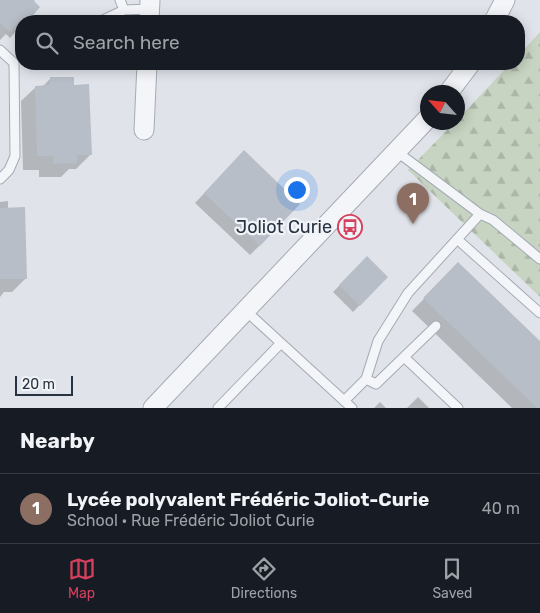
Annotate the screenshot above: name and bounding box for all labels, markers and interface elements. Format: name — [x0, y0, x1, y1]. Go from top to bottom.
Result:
search box — [15, 15, 525, 70]
icon: search — [33, 29, 61, 57]
text: Search here — [73, 31, 180, 54]
north arrow — [420, 85, 465, 130]
your location — [284, 177, 310, 203]
pin: 1 — [397, 183, 429, 224]
bus stop icon: Joliot Curie — [337, 214, 363, 240]
place label: Joliot Curie — [236, 216, 332, 238]
scale bar — [15, 373, 72, 396]
text: 20 m — [22, 376, 55, 393]
text: Nearby — [20, 428, 95, 453]
text: Lycée polyvalent Frédéric Joliot-Curie — [67, 488, 429, 511]
text: 1 — [32, 499, 40, 518]
text: 40 m — [482, 499, 520, 518]
text: School · Rue Frédéric Joliot Curie — [67, 511, 315, 530]
tab: Map — [68, 555, 96, 602]
tab: Directions — [231, 555, 297, 602]
tab: Saved — [432, 555, 472, 602]

